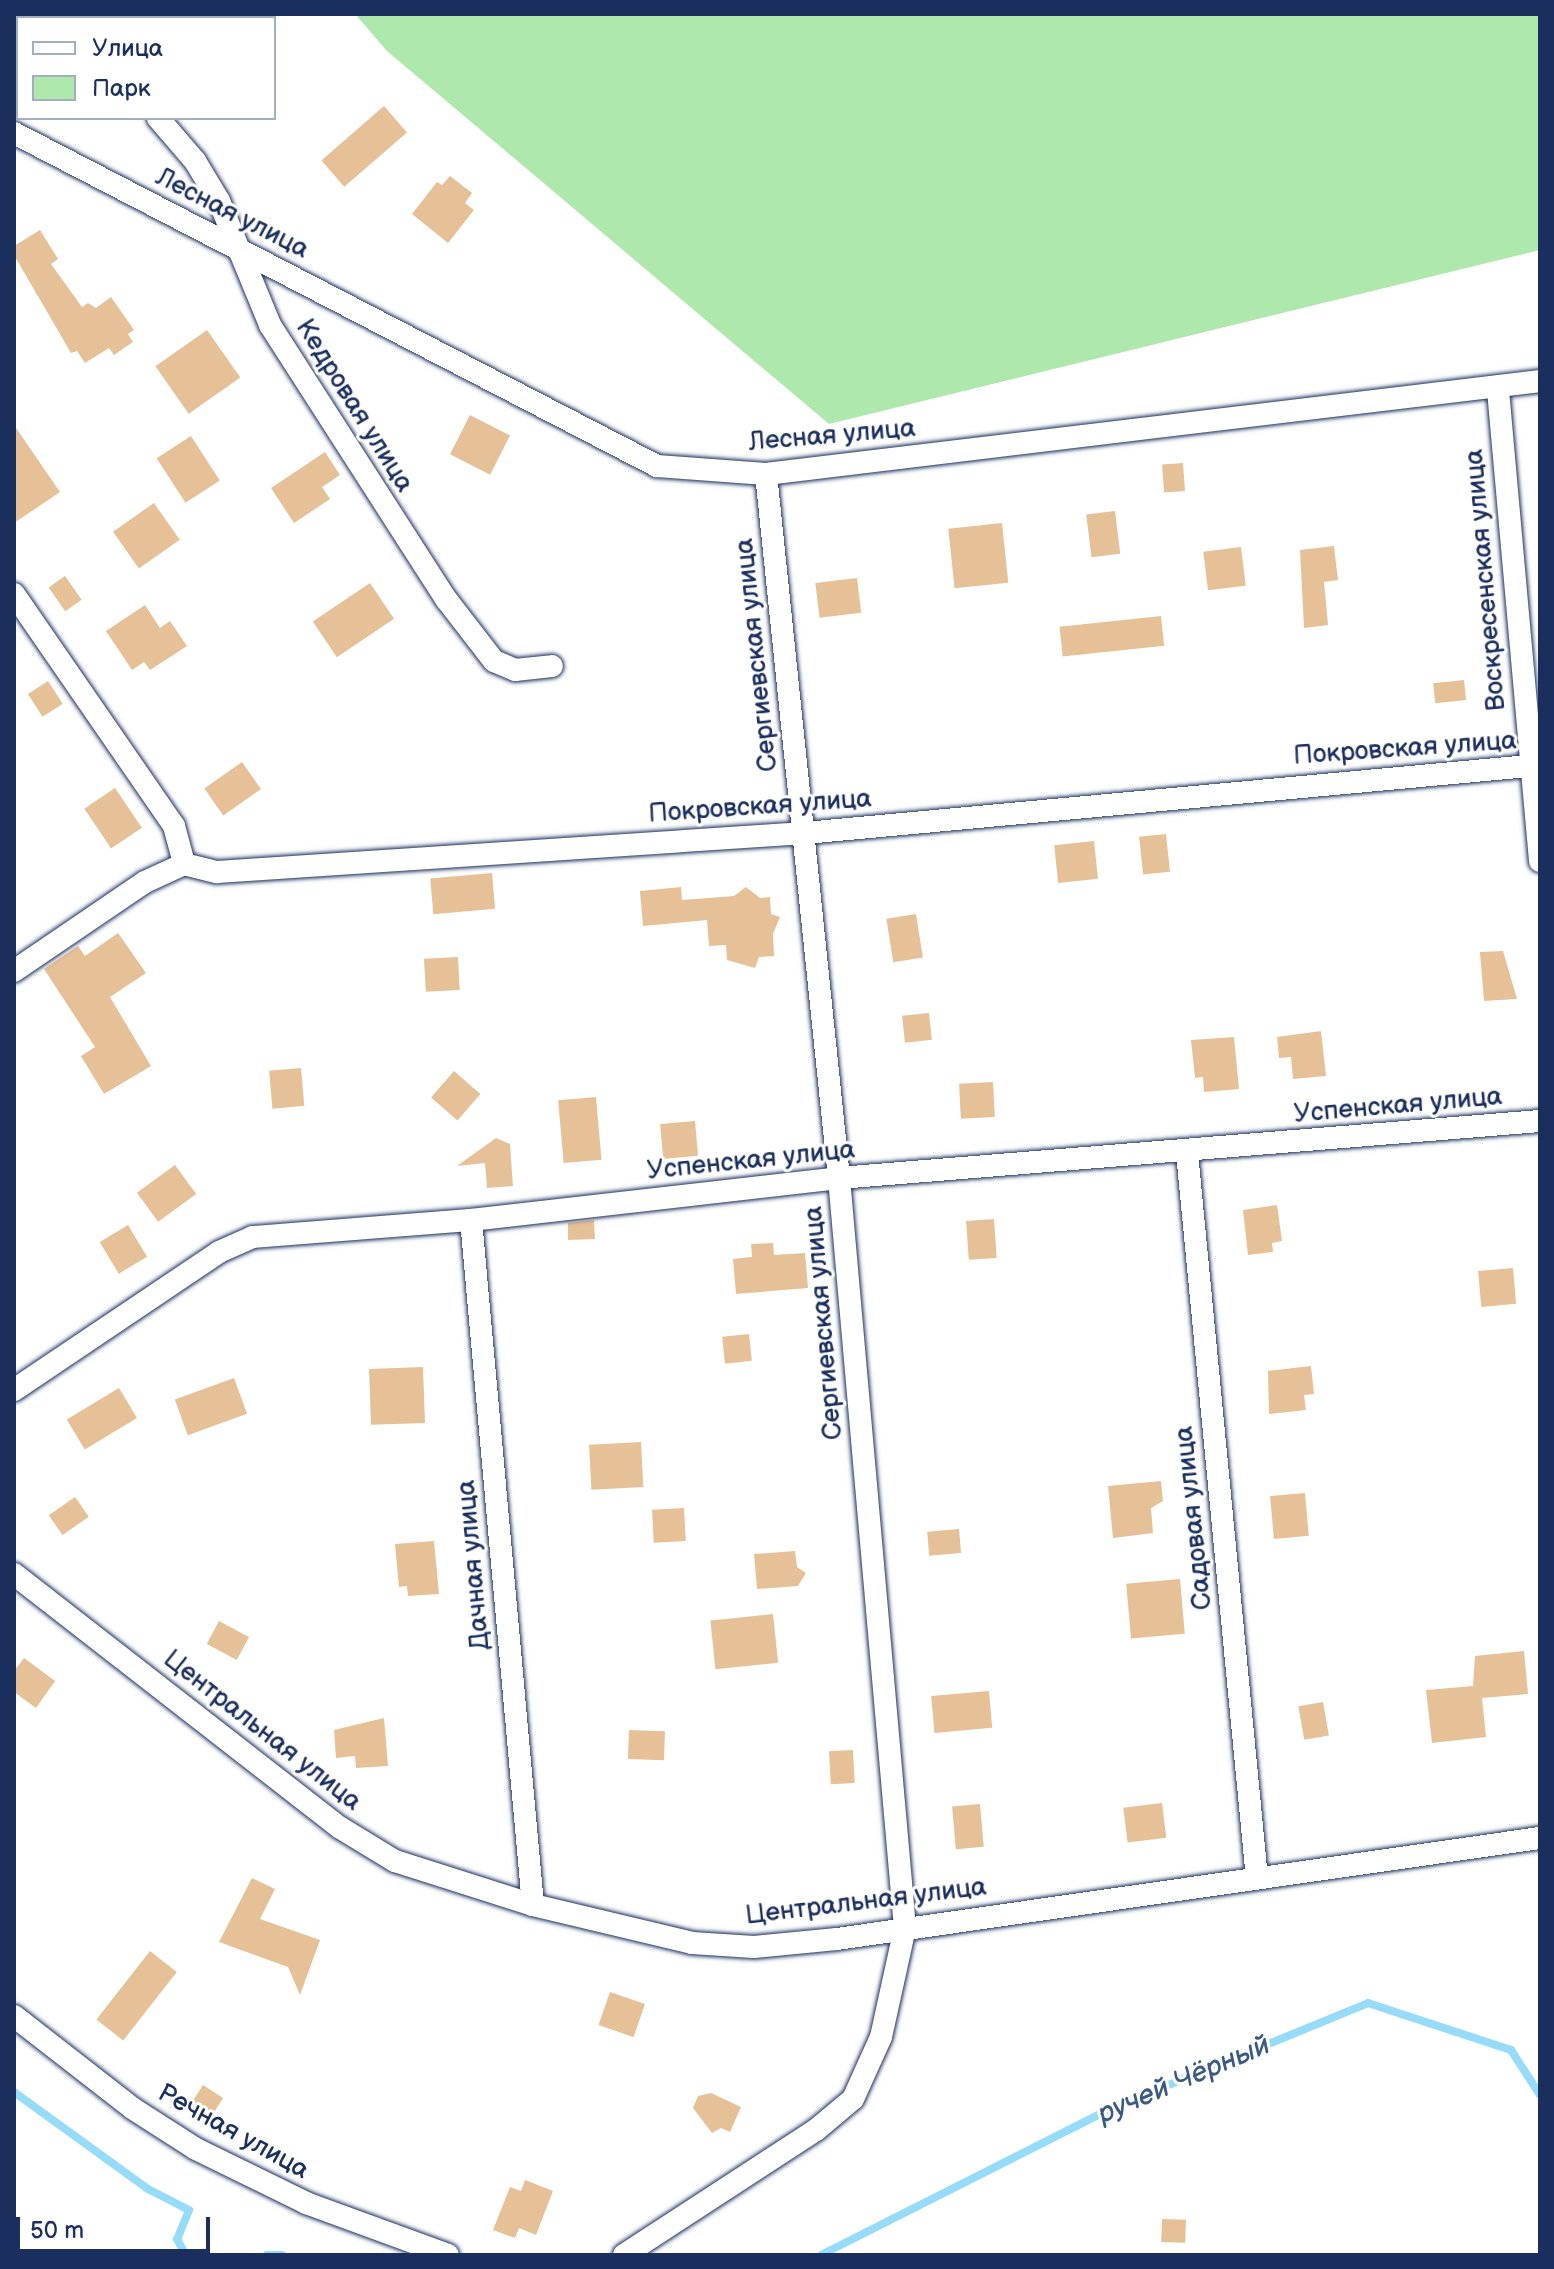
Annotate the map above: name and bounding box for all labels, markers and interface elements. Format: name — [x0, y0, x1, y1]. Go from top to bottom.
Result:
legend — [16, 16, 276, 120]
text: Улица — [92, 34, 163, 63]
text: Парк — [92, 74, 150, 103]
street label: Лесная улица — [150, 162, 314, 266]
street label: Кедровая улица — [288, 314, 420, 498]
street label: Лесная улица — [747, 413, 917, 459]
street label: Воскресенская улица — [1459, 448, 1513, 712]
street label: Сергиевская улица — [729, 537, 785, 773]
street label: Покровская улица — [1292, 726, 1518, 772]
street label: Покровская улица — [647, 784, 873, 830]
street label: Успенская улица — [1293, 1081, 1503, 1131]
street label: Успенская улица — [645, 1135, 857, 1187]
street label: Сергиевская улица — [798, 1205, 850, 1441]
street label: Садовая улица — [1169, 1425, 1219, 1611]
street label: Дачная улица — [451, 1479, 497, 1651]
street label: Центральная улица — [157, 1644, 367, 1818]
street label: Центральная улица — [744, 1872, 988, 1932]
water label: ручей Чёрный — [1093, 2029, 1275, 2131]
street label: Речная улица — [152, 2078, 314, 2186]
scale bar — [20, 2201, 214, 2251]
text: 50 m — [30, 2216, 84, 2245]

